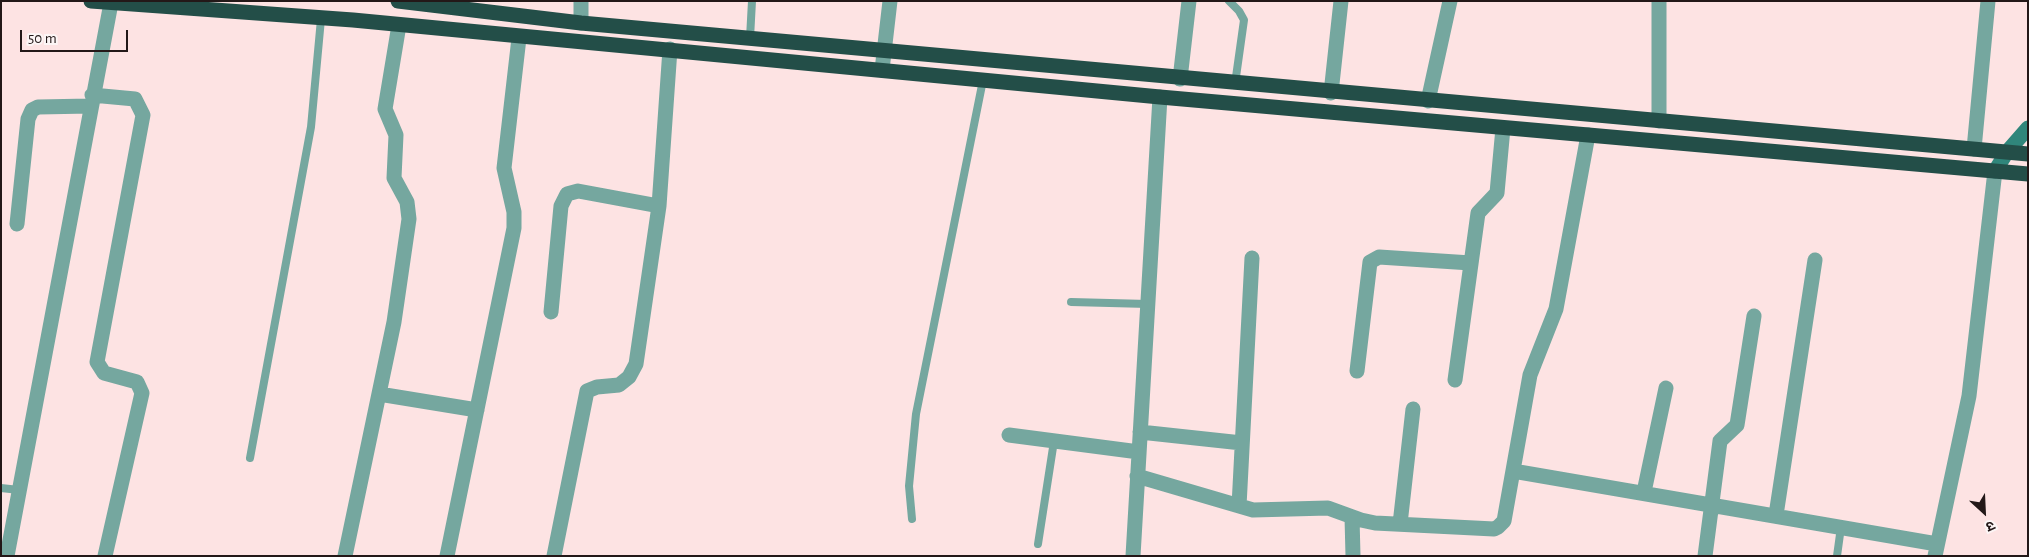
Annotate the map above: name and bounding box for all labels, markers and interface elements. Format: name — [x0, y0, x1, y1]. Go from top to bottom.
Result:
scale bar — [22, 20, 130, 52]
text: 50 m — [28, 31, 57, 46]
north arrow — [1959, 487, 2009, 537]
text: उ — [1984, 518, 1997, 534]

